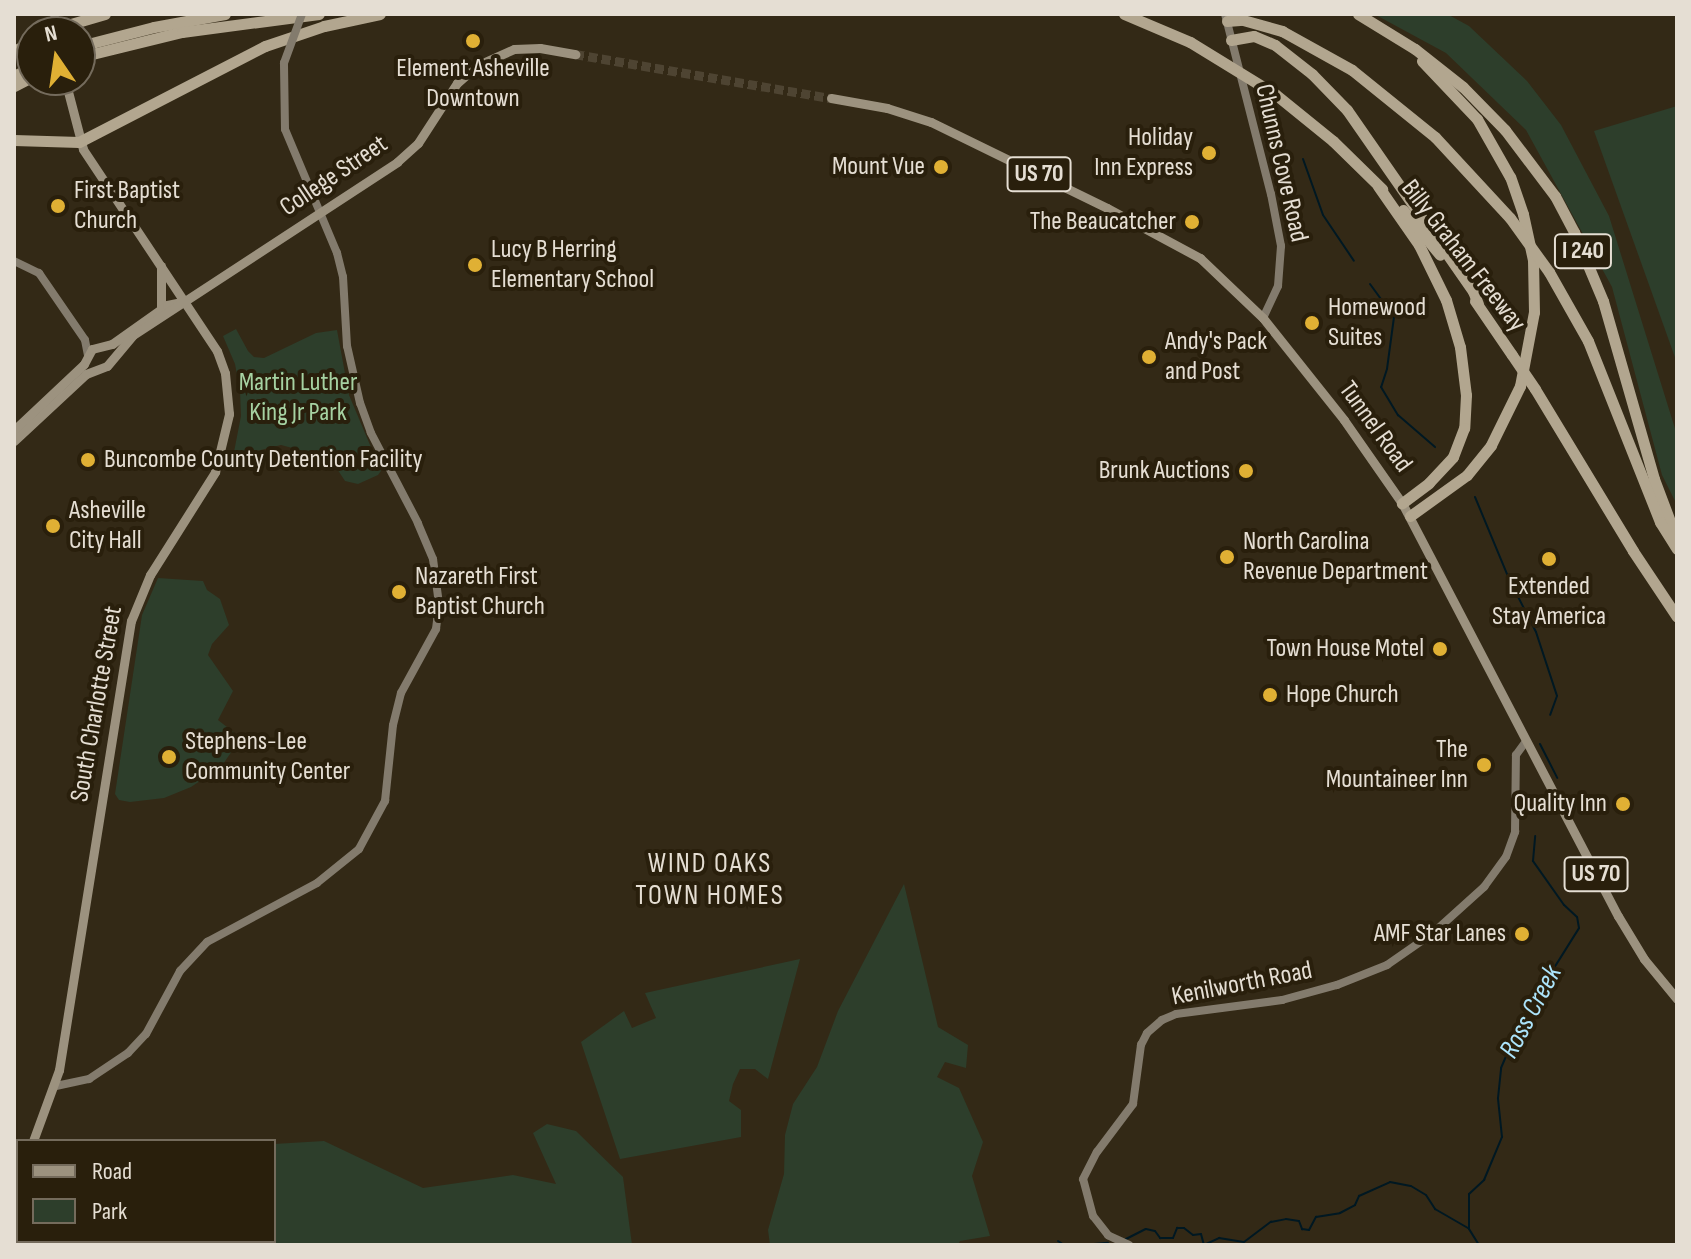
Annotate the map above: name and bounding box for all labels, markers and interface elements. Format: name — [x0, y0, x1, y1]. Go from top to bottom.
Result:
north arrow — [16, 16, 96, 96]
text: N — [42, 20, 60, 49]
marker: Element Asheville Downtown — [464, 32, 482, 50]
place label: Element Asheville Downtown — [396, 53, 550, 114]
street label: Chunns Cove Road — [1248, 81, 1314, 245]
place label: Holiday Inn Express — [1094, 122, 1193, 184]
street label: College Street — [274, 129, 394, 223]
marker: Holiday Inn Express — [1200, 144, 1218, 162]
place label: Mount Vue — [832, 151, 925, 183]
road number: US 70 — [1005, 154, 1073, 194]
marker: Mount Vue — [932, 158, 950, 176]
street label: Billy Graham Freeway — [1394, 174, 1532, 338]
place label: First Baptist Church — [74, 175, 180, 236]
marker: First Baptist Church — [49, 197, 67, 215]
place label: The Beaucatcher — [1030, 206, 1176, 238]
marker: The Beaucatcher — [1183, 213, 1201, 231]
road number: I 240 — [1553, 231, 1613, 271]
place label: Lucy B Herring Elementary School — [491, 234, 654, 296]
marker: Lucy B Herring Elementary School — [466, 256, 484, 274]
place label: Homewood Suites — [1328, 292, 1426, 354]
marker: Homewood Suites — [1303, 314, 1321, 332]
place label: Andy's Pack and Post — [1165, 326, 1267, 388]
marker: Andy's Pack and Post — [1140, 348, 1158, 366]
park label: Martin Luther King Jr Park — [239, 367, 357, 428]
street label: Tunnel Road — [1332, 376, 1418, 478]
place label: Buncombe County Detention Facility — [104, 444, 423, 476]
marker: Buncombe County Detention Facility — [79, 451, 97, 469]
place label: Brunk Auctions — [1099, 455, 1230, 487]
marker: Brunk Auctions — [1237, 462, 1255, 480]
place label: Asheville City Hall — [69, 495, 146, 556]
marker: Asheville City Hall — [44, 517, 62, 535]
place label: North Carolina Revenue Department — [1243, 526, 1428, 588]
marker: North Carolina Revenue Department — [1218, 548, 1236, 566]
marker: Extended Stay America — [1540, 550, 1558, 568]
place label: Nazareth First Baptist Church — [415, 561, 545, 622]
place label: Extended Stay America — [1492, 571, 1606, 632]
marker: Nazareth First Baptist Church — [390, 583, 408, 601]
street label: South Charlotte Street — [64, 604, 130, 804]
place label: Town House Motel — [1267, 633, 1424, 665]
marker: Town House Motel — [1431, 640, 1449, 658]
place label: Hope Church — [1286, 679, 1399, 711]
marker: Hope Church — [1261, 686, 1279, 704]
place label: Stephens-Lee Community Center — [185, 726, 350, 788]
place label: The Mountaineer Inn — [1326, 734, 1468, 796]
marker: Stephens-Lee Community Center — [160, 748, 178, 766]
marker: The Mountaineer Inn — [1475, 756, 1493, 774]
place label: Quality Inn — [1513, 788, 1607, 820]
marker: Quality Inn — [1614, 795, 1632, 813]
district label: WIND OAKS TOWN HOMES — [635, 847, 785, 913]
road number: US 70 — [1562, 854, 1630, 894]
place label: AMF Star Lanes — [1374, 918, 1506, 950]
marker: AMF Star Lanes — [1513, 925, 1531, 943]
street label: Kenilworth Road — [1169, 955, 1315, 1013]
water label: Ross Creek — [1493, 960, 1569, 1064]
legend — [16, 1139, 276, 1243]
text: Road — [92, 1157, 132, 1186]
text: Park — [92, 1197, 127, 1226]

